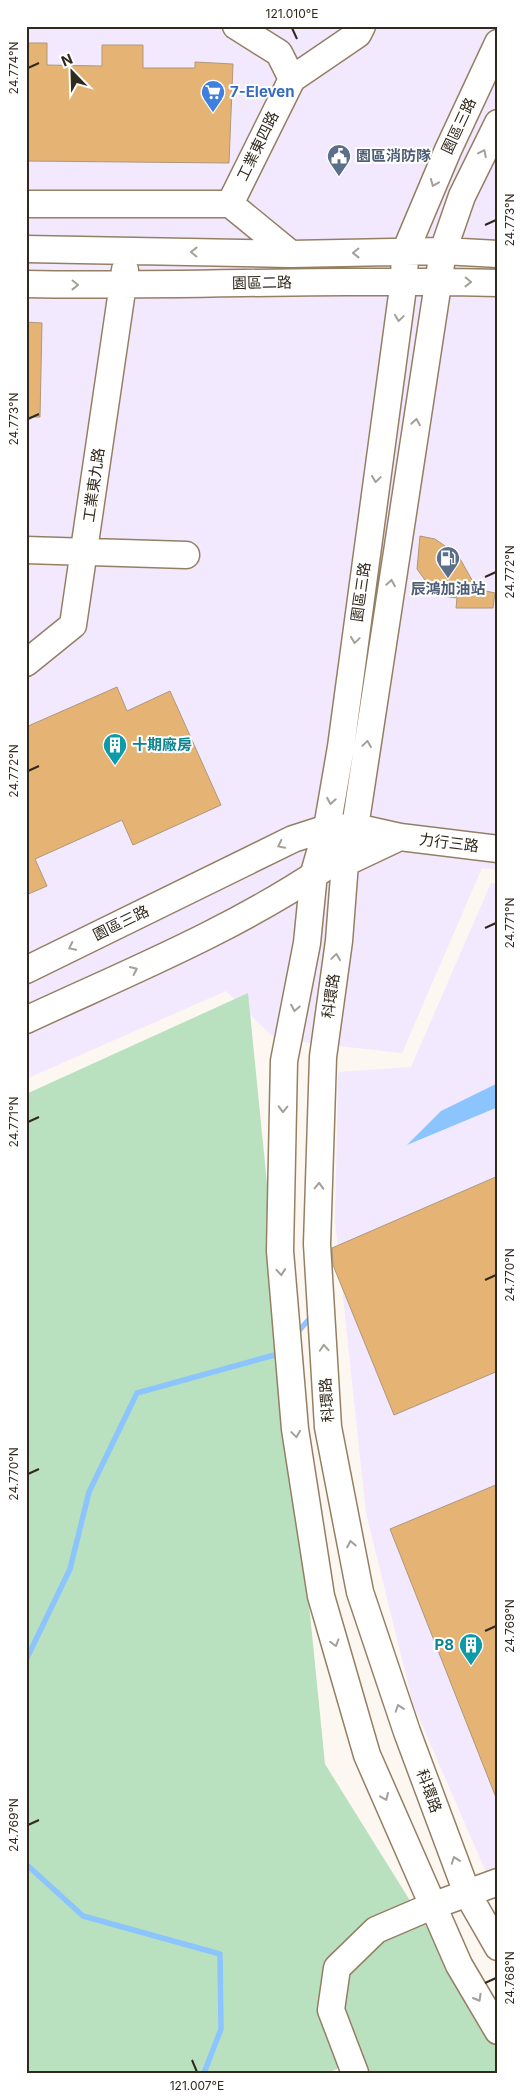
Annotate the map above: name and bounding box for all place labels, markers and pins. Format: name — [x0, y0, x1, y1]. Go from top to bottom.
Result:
supermarket icon: 7-Eleven — [200, 79, 226, 113]
place label: 7-Eleven — [230, 82, 295, 101]
public building icon: 園區消防隊 — [326, 143, 352, 177]
place label: 園區消防隊 — [356, 146, 431, 165]
fuel station icon: 辰鴻加油站 — [435, 545, 461, 579]
place label: 辰鴻加油站 — [410, 579, 486, 598]
building icon: 十期廠房 — [102, 732, 128, 766]
place label: 十期廠房 — [132, 735, 192, 754]
building icon: P8 — [458, 1632, 484, 1666]
place label: P8 — [435, 1635, 454, 1654]

